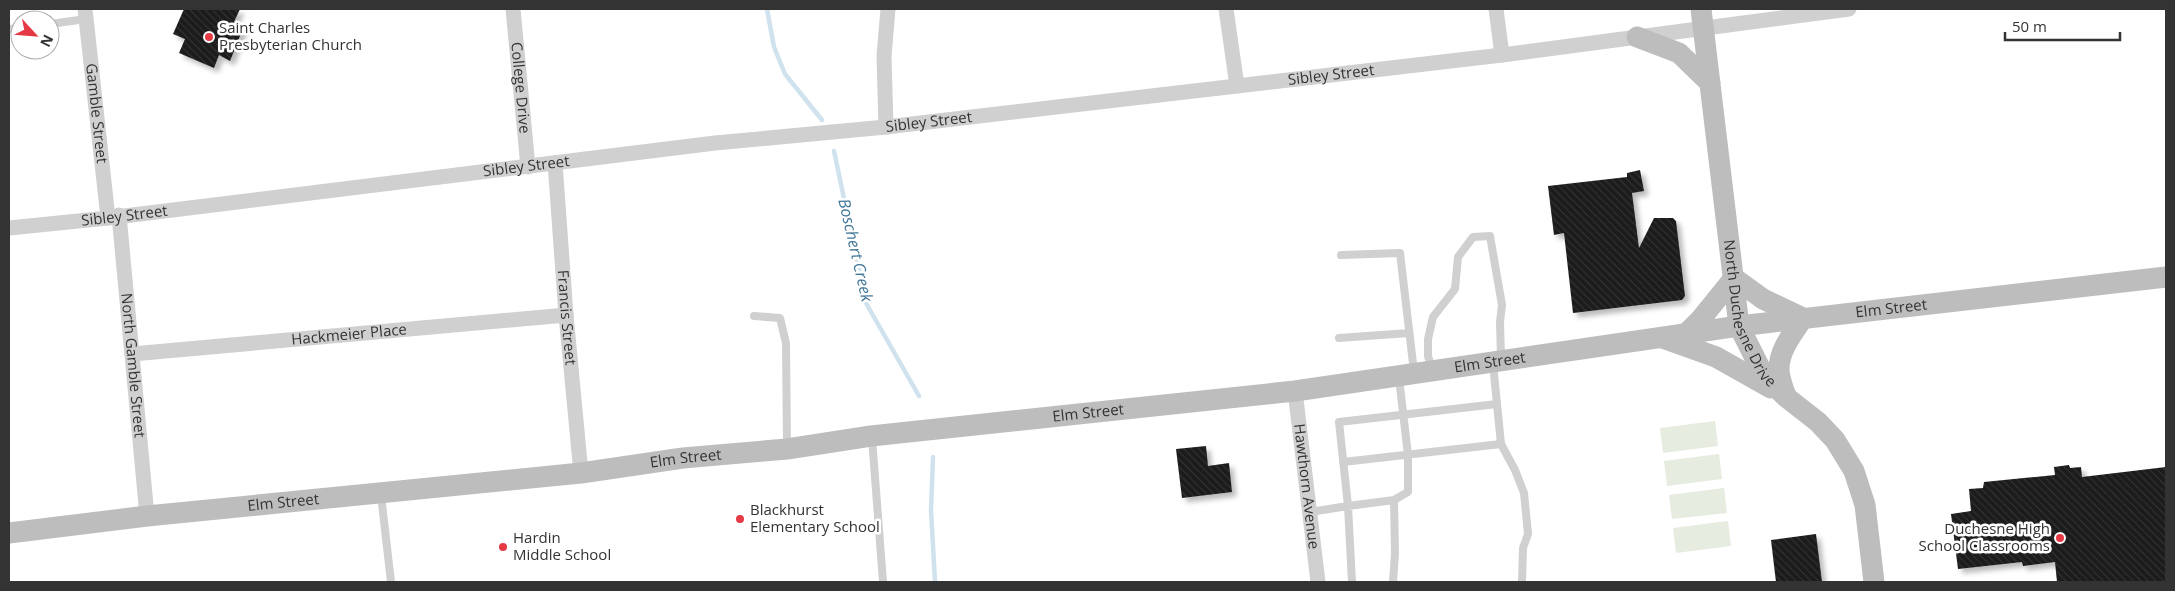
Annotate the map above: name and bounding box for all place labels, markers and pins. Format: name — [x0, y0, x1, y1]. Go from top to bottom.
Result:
place label: Saint Charles Presbyterian Church — [219, 17, 362, 54]
marker: Saint Charles Presbyterian Church — [203, 31, 215, 43]
place label: Blackhurst Elementary School — [750, 499, 880, 536]
marker: Blackhurst Elementary School — [734, 513, 746, 525]
place label: Duchesne High School Classrooms — [1919, 518, 2050, 555]
place label: Hardin Middle School — [513, 527, 611, 564]
marker: Duchesne High School Classrooms — [2054, 532, 2066, 544]
marker: Hardin Middle School — [497, 541, 509, 553]

